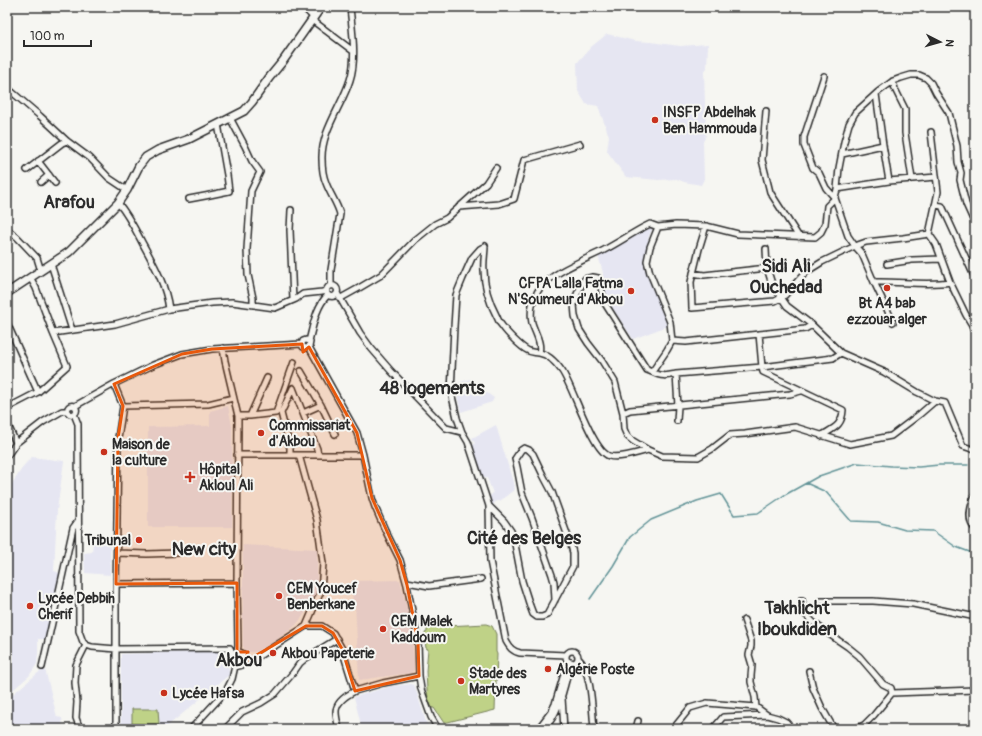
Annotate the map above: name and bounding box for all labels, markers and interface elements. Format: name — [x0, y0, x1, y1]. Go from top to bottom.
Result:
scale bar — [24, 22, 91, 48]
north arrow — [920, 22, 960, 62]
text: 100 m — [30, 29, 65, 44]
text: N — [943, 39, 956, 48]
place label: INSFP Abdelhak Ben Hammouda — [663, 104, 757, 137]
marker: INSFP Abdelhak Ben Hammouda — [650, 115, 660, 125]
district label: Arafou — [43, 191, 95, 214]
district label: Sidi Ali Ouchedad — [750, 255, 823, 299]
place label: CFPA Lalla Fatma N'Soumeur d'Akbou — [508, 275, 623, 308]
marker: Bt A4 bab ezzouar alger — [882, 283, 892, 293]
marker: CFPA Lalla Fatma N'Soumeur d'Akbou — [626, 286, 636, 296]
place label: Bt A4 bab ezzouar alger — [846, 295, 928, 328]
district label: 48 logements — [380, 377, 485, 400]
place label: Commissariat d'Akbou — [269, 417, 351, 450]
marker: Commissariat d'Akbou — [256, 428, 266, 438]
place label: Maison de la culture — [112, 436, 171, 469]
marker: Maison de la culture — [99, 447, 109, 457]
place label: Hôpital Akloul Ali — [199, 461, 254, 494]
marker: Hôpital Akloul Ali — [184, 471, 196, 483]
district label: Cité des Belges — [467, 527, 582, 550]
place label: Tribunal — [83, 532, 131, 549]
marker: Tribunal — [134, 535, 144, 545]
district label: New city — [172, 538, 237, 561]
place label: CEM Youcef Benberkane — [287, 580, 357, 613]
place label: Lycée Debbih Cherif — [38, 590, 115, 623]
marker: CEM Youcef Benberkane — [274, 591, 284, 601]
district label: Takhlicht Iboukdiden — [757, 597, 837, 641]
marker: Lycée Debbih Cherif — [25, 601, 35, 611]
place label: CEM Malek Kaddoum — [391, 613, 453, 646]
marker: CEM Malek Kaddoum — [378, 624, 388, 634]
place label: Akbou Papeterie — [281, 645, 376, 662]
marker: Akbou Papeterie — [268, 648, 278, 658]
district label: Akbou — [216, 649, 262, 672]
place label: Algérie Poste — [556, 661, 635, 678]
marker: Algérie Poste — [543, 664, 553, 674]
place label: Stade des Martyres — [469, 665, 527, 698]
marker: Stade des Martyres — [456, 676, 466, 686]
place label: Lycée Hafsa — [172, 685, 245, 702]
marker: Lycée Hafsa — [159, 688, 169, 698]

